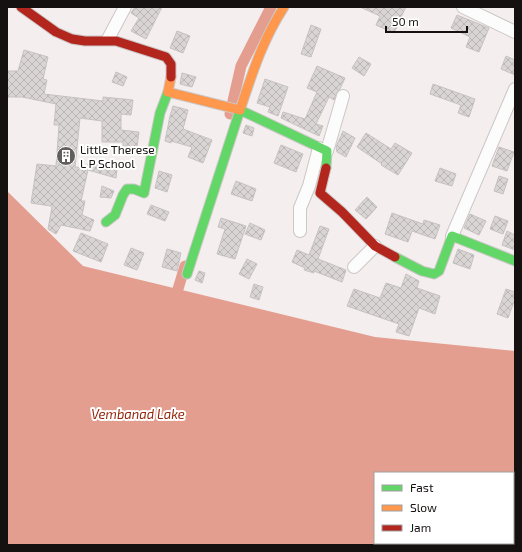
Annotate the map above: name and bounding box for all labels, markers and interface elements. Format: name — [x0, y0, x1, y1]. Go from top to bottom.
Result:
scale bar — [386, 8, 467, 34]
text: 50 m — [392, 14, 419, 28]
place label: Little Therese L P School — [80, 142, 155, 170]
building icon: Little Therese L P School — [55, 145, 77, 167]
water label: Vembanad Lake — [91, 406, 185, 422]
legend — [374, 472, 514, 544]
text: Fast — [410, 480, 434, 494]
text: Slow — [410, 500, 437, 514]
text: Jam — [410, 520, 431, 534]

